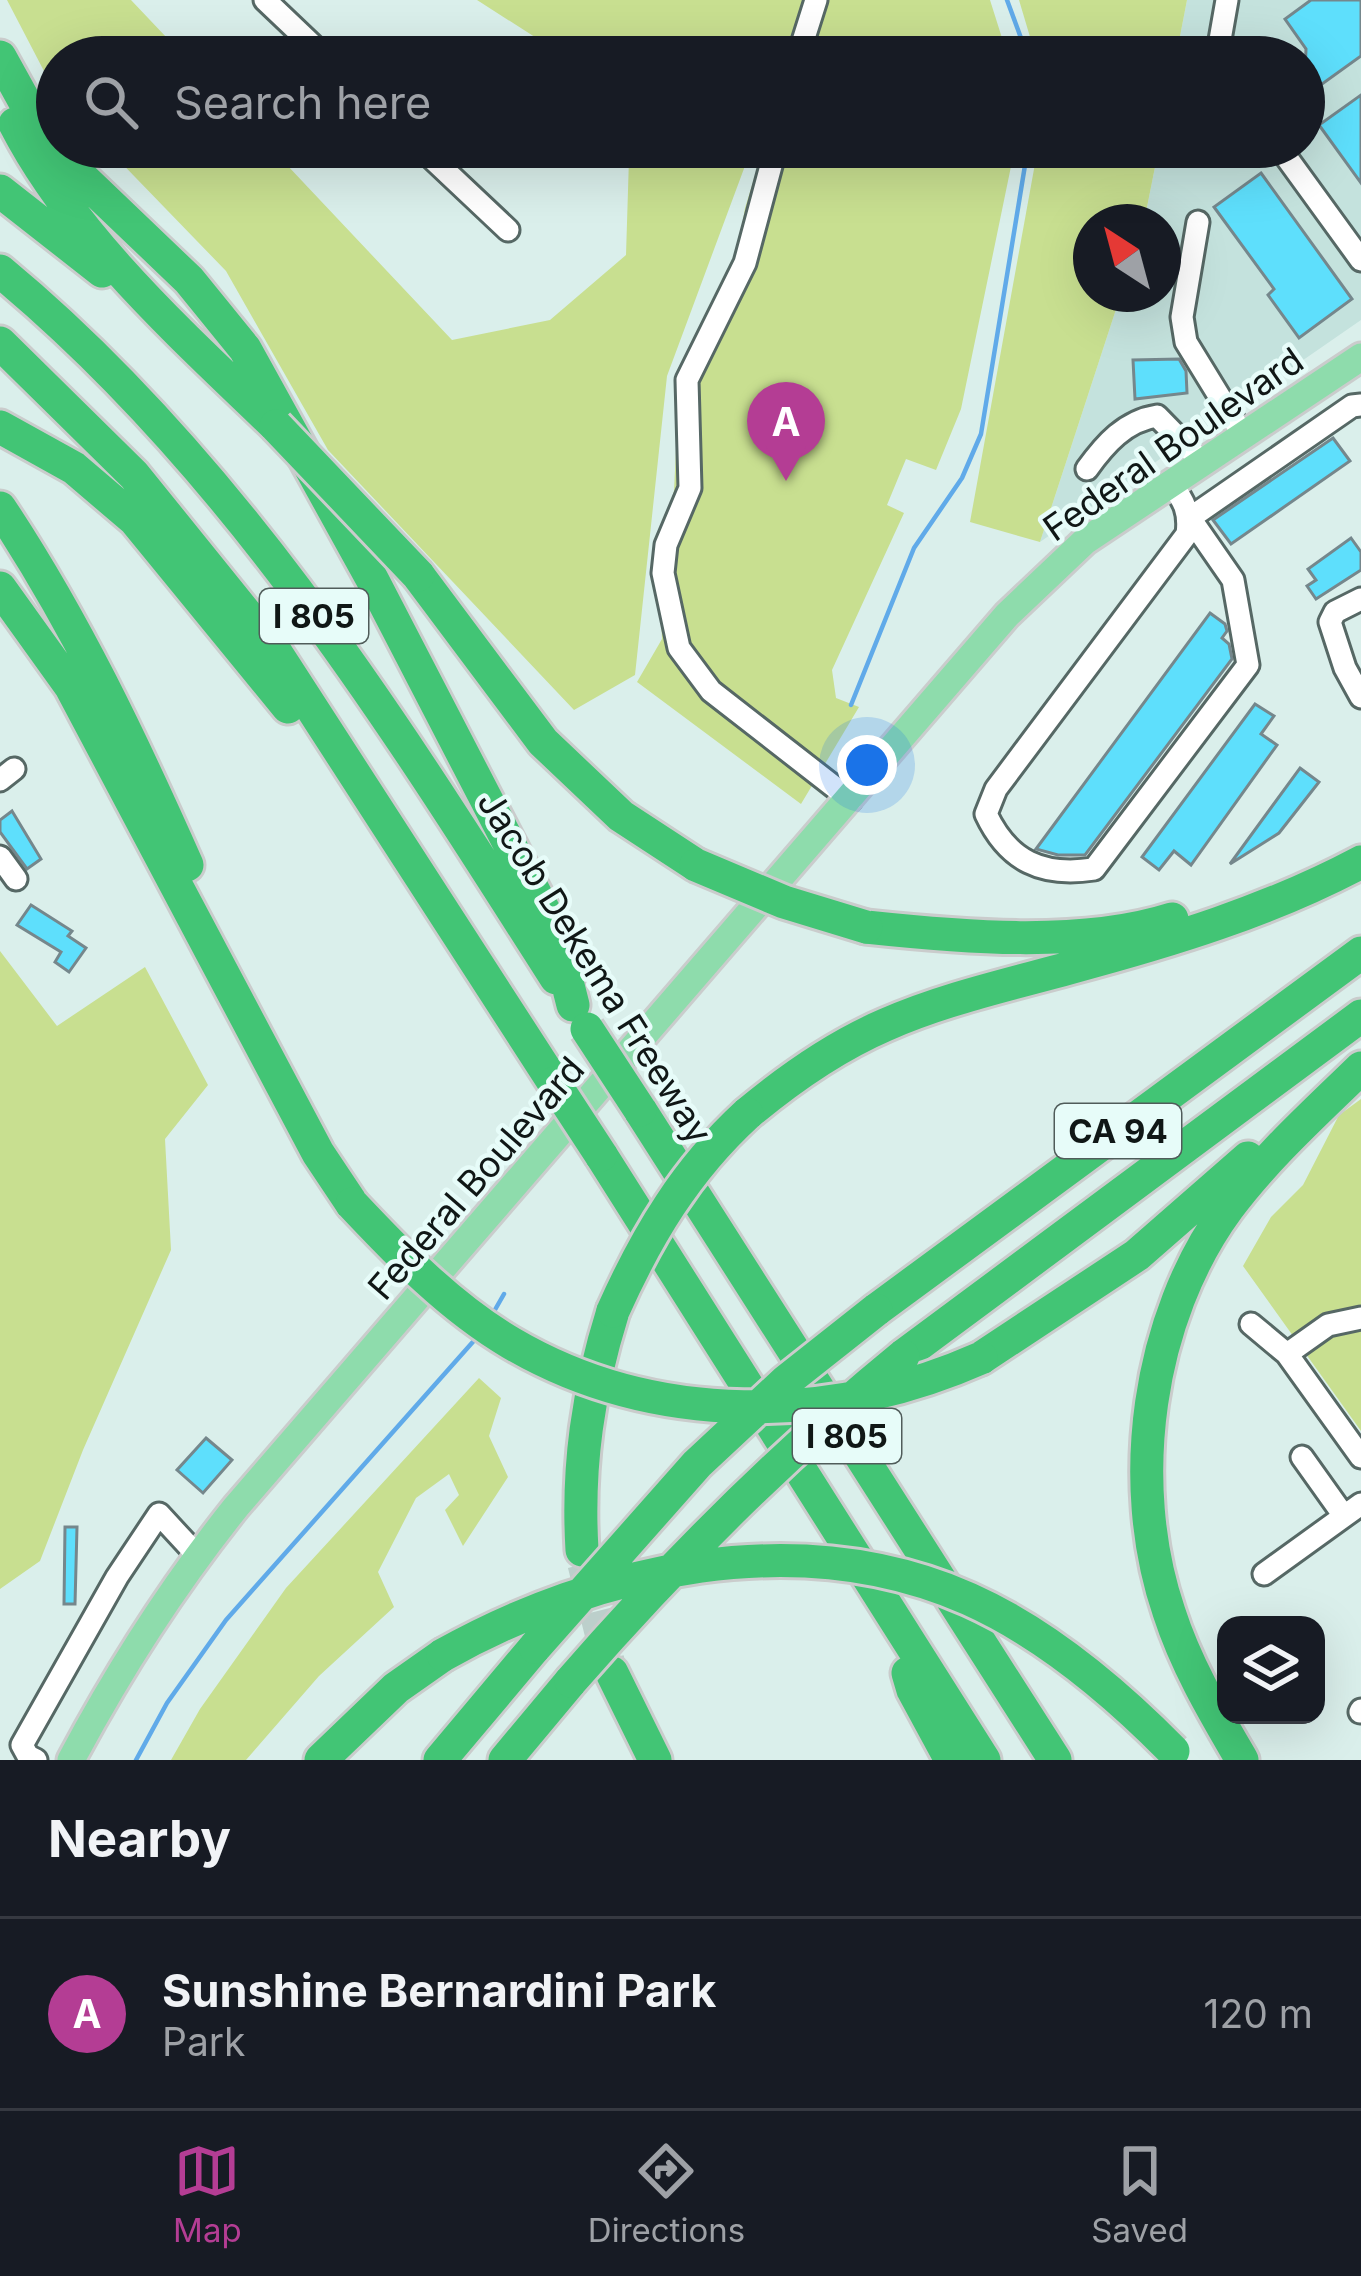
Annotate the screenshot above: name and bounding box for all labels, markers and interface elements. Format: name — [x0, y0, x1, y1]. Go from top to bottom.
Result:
search box — [36, 36, 1325, 168]
icon: search — [78, 69, 144, 135]
text: Search here — [174, 75, 431, 130]
north arrow — [1073, 204, 1181, 312]
street label: Federal Boulevard — [1035, 338, 1311, 550]
pin: A — [747, 382, 825, 481]
road number: I 805 — [260, 589, 368, 643]
your location — [837, 735, 897, 795]
street label: Jacob Dekema Freeway — [468, 782, 722, 1152]
street label: Federal Boulevard — [359, 1048, 593, 1308]
road number: CA 94 — [1055, 1104, 1181, 1158]
road number: I 805 — [793, 1409, 901, 1463]
map controls — [1217, 1616, 1325, 1724]
button: layers — [1217, 1616, 1325, 1724]
text: Nearby — [48, 1808, 231, 1869]
text: Sunshine Bernardini Park — [162, 1963, 716, 2018]
text: A — [72, 1990, 102, 2037]
text: 120 m — [1204, 1990, 1313, 2037]
text: Park — [162, 2018, 246, 2065]
tab: Map — [173, 2138, 242, 2250]
tab: Directions — [588, 2138, 745, 2250]
tab: Saved — [1091, 2138, 1188, 2250]

